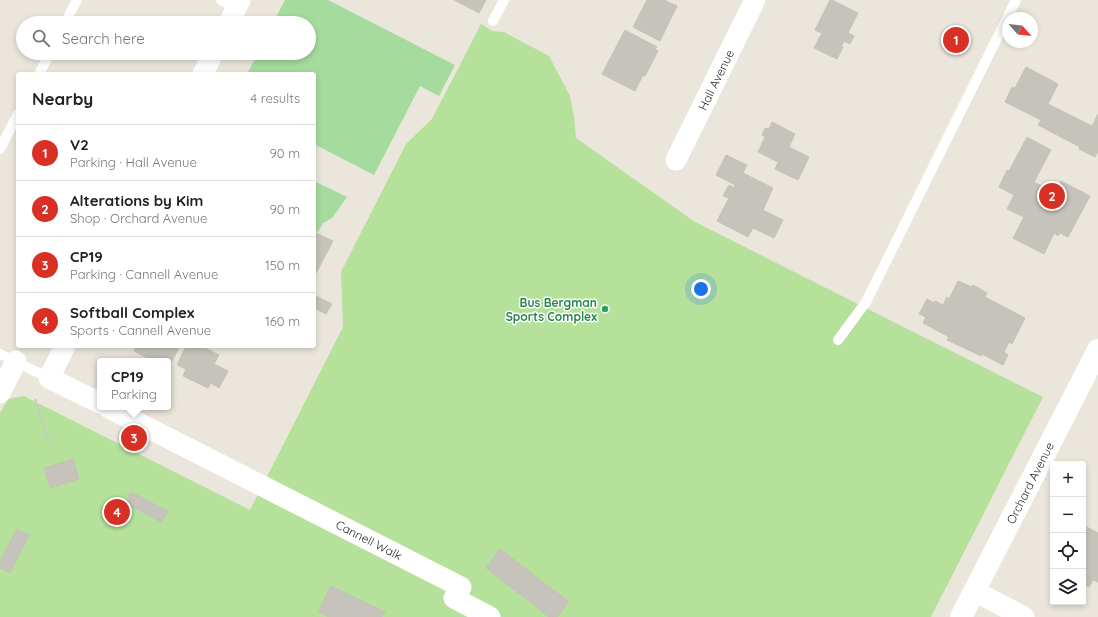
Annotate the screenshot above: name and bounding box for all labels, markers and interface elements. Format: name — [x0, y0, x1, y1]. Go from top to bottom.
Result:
north arrow — [1002, 12, 1038, 48]
search box — [16, 16, 316, 60]
pin: 1 — [943, 25, 969, 55]
icon: search — [30, 27, 52, 49]
text: Search here — [62, 29, 145, 48]
street label: Hall Avenue — [695, 47, 737, 113]
text: Nearby — [32, 88, 93, 109]
text: 4 results — [250, 90, 300, 106]
text: V2 — [70, 135, 89, 154]
text: 1 — [42, 145, 48, 161]
text: 90 m — [270, 145, 300, 161]
text: Parking · Hall Avenue — [70, 154, 197, 170]
pin: 2 — [1039, 181, 1065, 211]
text: Alterations by Kim — [70, 191, 203, 210]
text: 2 — [41, 201, 49, 217]
text: 90 m — [270, 201, 300, 217]
text: Shop · Orchard Avenue — [70, 210, 207, 226]
text: CP19 — [70, 247, 103, 266]
text: 3 — [42, 257, 48, 273]
text: 150 m — [265, 257, 300, 273]
text: Parking · Cannell Avenue — [70, 266, 218, 282]
your location — [691, 279, 711, 299]
place label: Bus Bergman Sports Complex — [506, 295, 597, 324]
text: Softball Complex — [70, 303, 194, 322]
marker: Bus Bergman Sports Complex — [600, 304, 610, 314]
text: 4 — [41, 313, 49, 329]
text: 160 m — [265, 313, 300, 329]
text: Sports · Cannell Avenue — [70, 322, 211, 338]
popup — [97, 358, 171, 410]
text: CP19 — [111, 367, 144, 386]
text: Parking — [111, 386, 157, 402]
pin: 3 — [121, 423, 147, 453]
street label: Orchard Avenue — [1003, 439, 1057, 526]
map controls — [1050, 461, 1086, 605]
button: + — [1050, 461, 1086, 497]
pin: 4 — [104, 497, 130, 527]
button: − — [1050, 497, 1086, 533]
street label: Cannell Walk — [333, 517, 405, 563]
button: locate — [1050, 533, 1086, 569]
button: layers — [1050, 569, 1086, 605]

